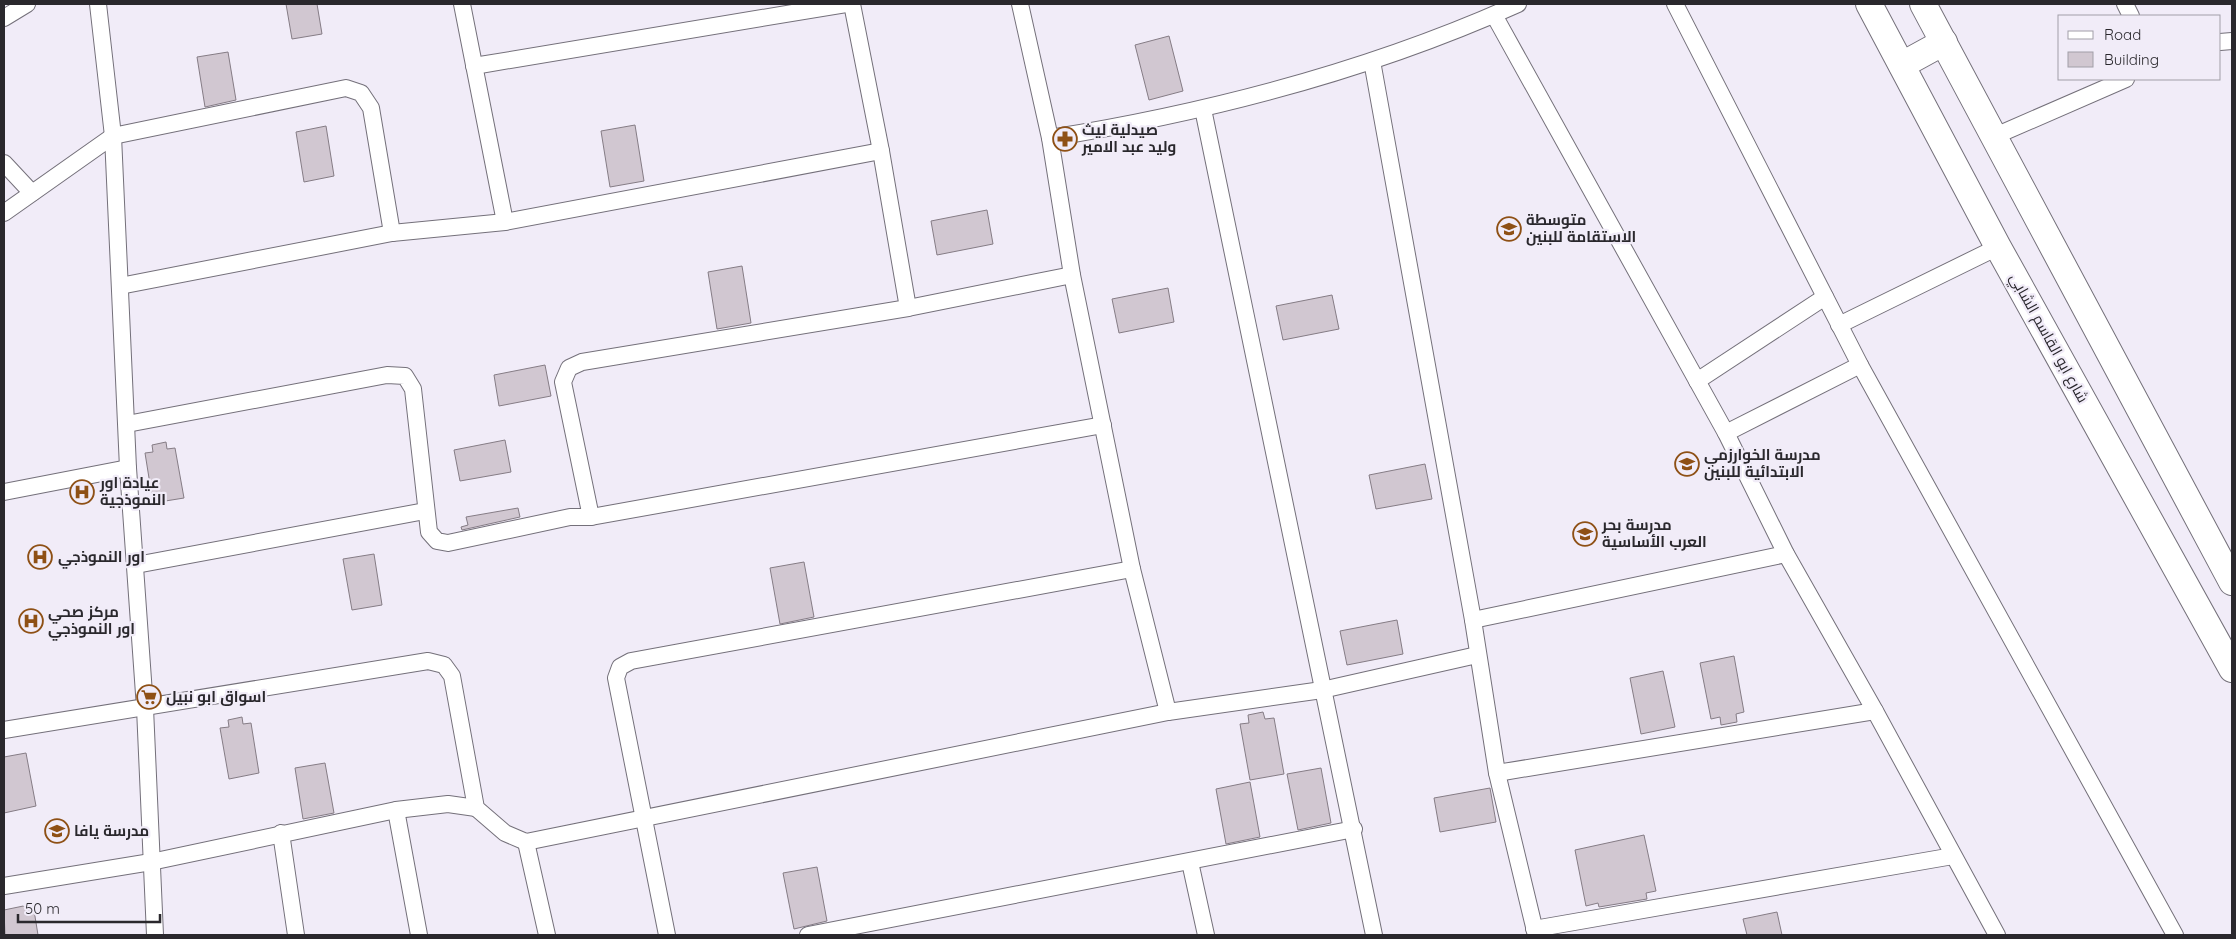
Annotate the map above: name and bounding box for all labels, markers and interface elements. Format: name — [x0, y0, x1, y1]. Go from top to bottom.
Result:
legend — [2058, 15, 2221, 80]
text: Road — [2104, 25, 2141, 44]
text: Building — [2104, 50, 2159, 69]
place label: صيدلية ليث وليد عبد الامير — [1081, 120, 1176, 156]
pharmacy icon: صيدلية ليث وليد عبد الامير — [1052, 126, 1078, 152]
place label: متوسطة الاستقامة للبنين — [1526, 210, 1636, 246]
school or university icon: متوسطة الاستقامة للبنين — [1496, 216, 1522, 242]
street label: شارع ابو القاسم الشابي — [2003, 270, 2093, 407]
place label: مدرسة الخوارزمي الابتدائية للبنين — [1704, 445, 1821, 481]
school or university icon: مدرسة الخوارزمي الابتدائية للبنين — [1674, 451, 1700, 477]
place label: عيادة اور النموذجية — [99, 473, 166, 509]
hospital icon: عيادة اور النموذجية — [69, 479, 95, 505]
place label: مدرسة بحر العرب الأساسية — [1601, 515, 1707, 551]
school or university icon: مدرسة بحر العرب الأساسية — [1572, 521, 1598, 547]
hospital icon: اور النموذجي — [27, 544, 53, 570]
place label: اور النموذجي — [58, 547, 145, 569]
place label: مركز صحي اور النموذجي — [48, 602, 135, 641]
hospital icon: مركز صحي اور النموذجي — [18, 608, 44, 634]
supermarket icon: اسواق ابو نبيل — [136, 684, 162, 710]
place label: اسواق ابو نبيل — [166, 687, 266, 706]
school or university icon: مدرسة يافا — [44, 818, 70, 844]
place label: مدرسة يافا — [74, 821, 149, 840]
scale bar — [18, 892, 160, 924]
text: 50 m — [25, 899, 60, 918]

